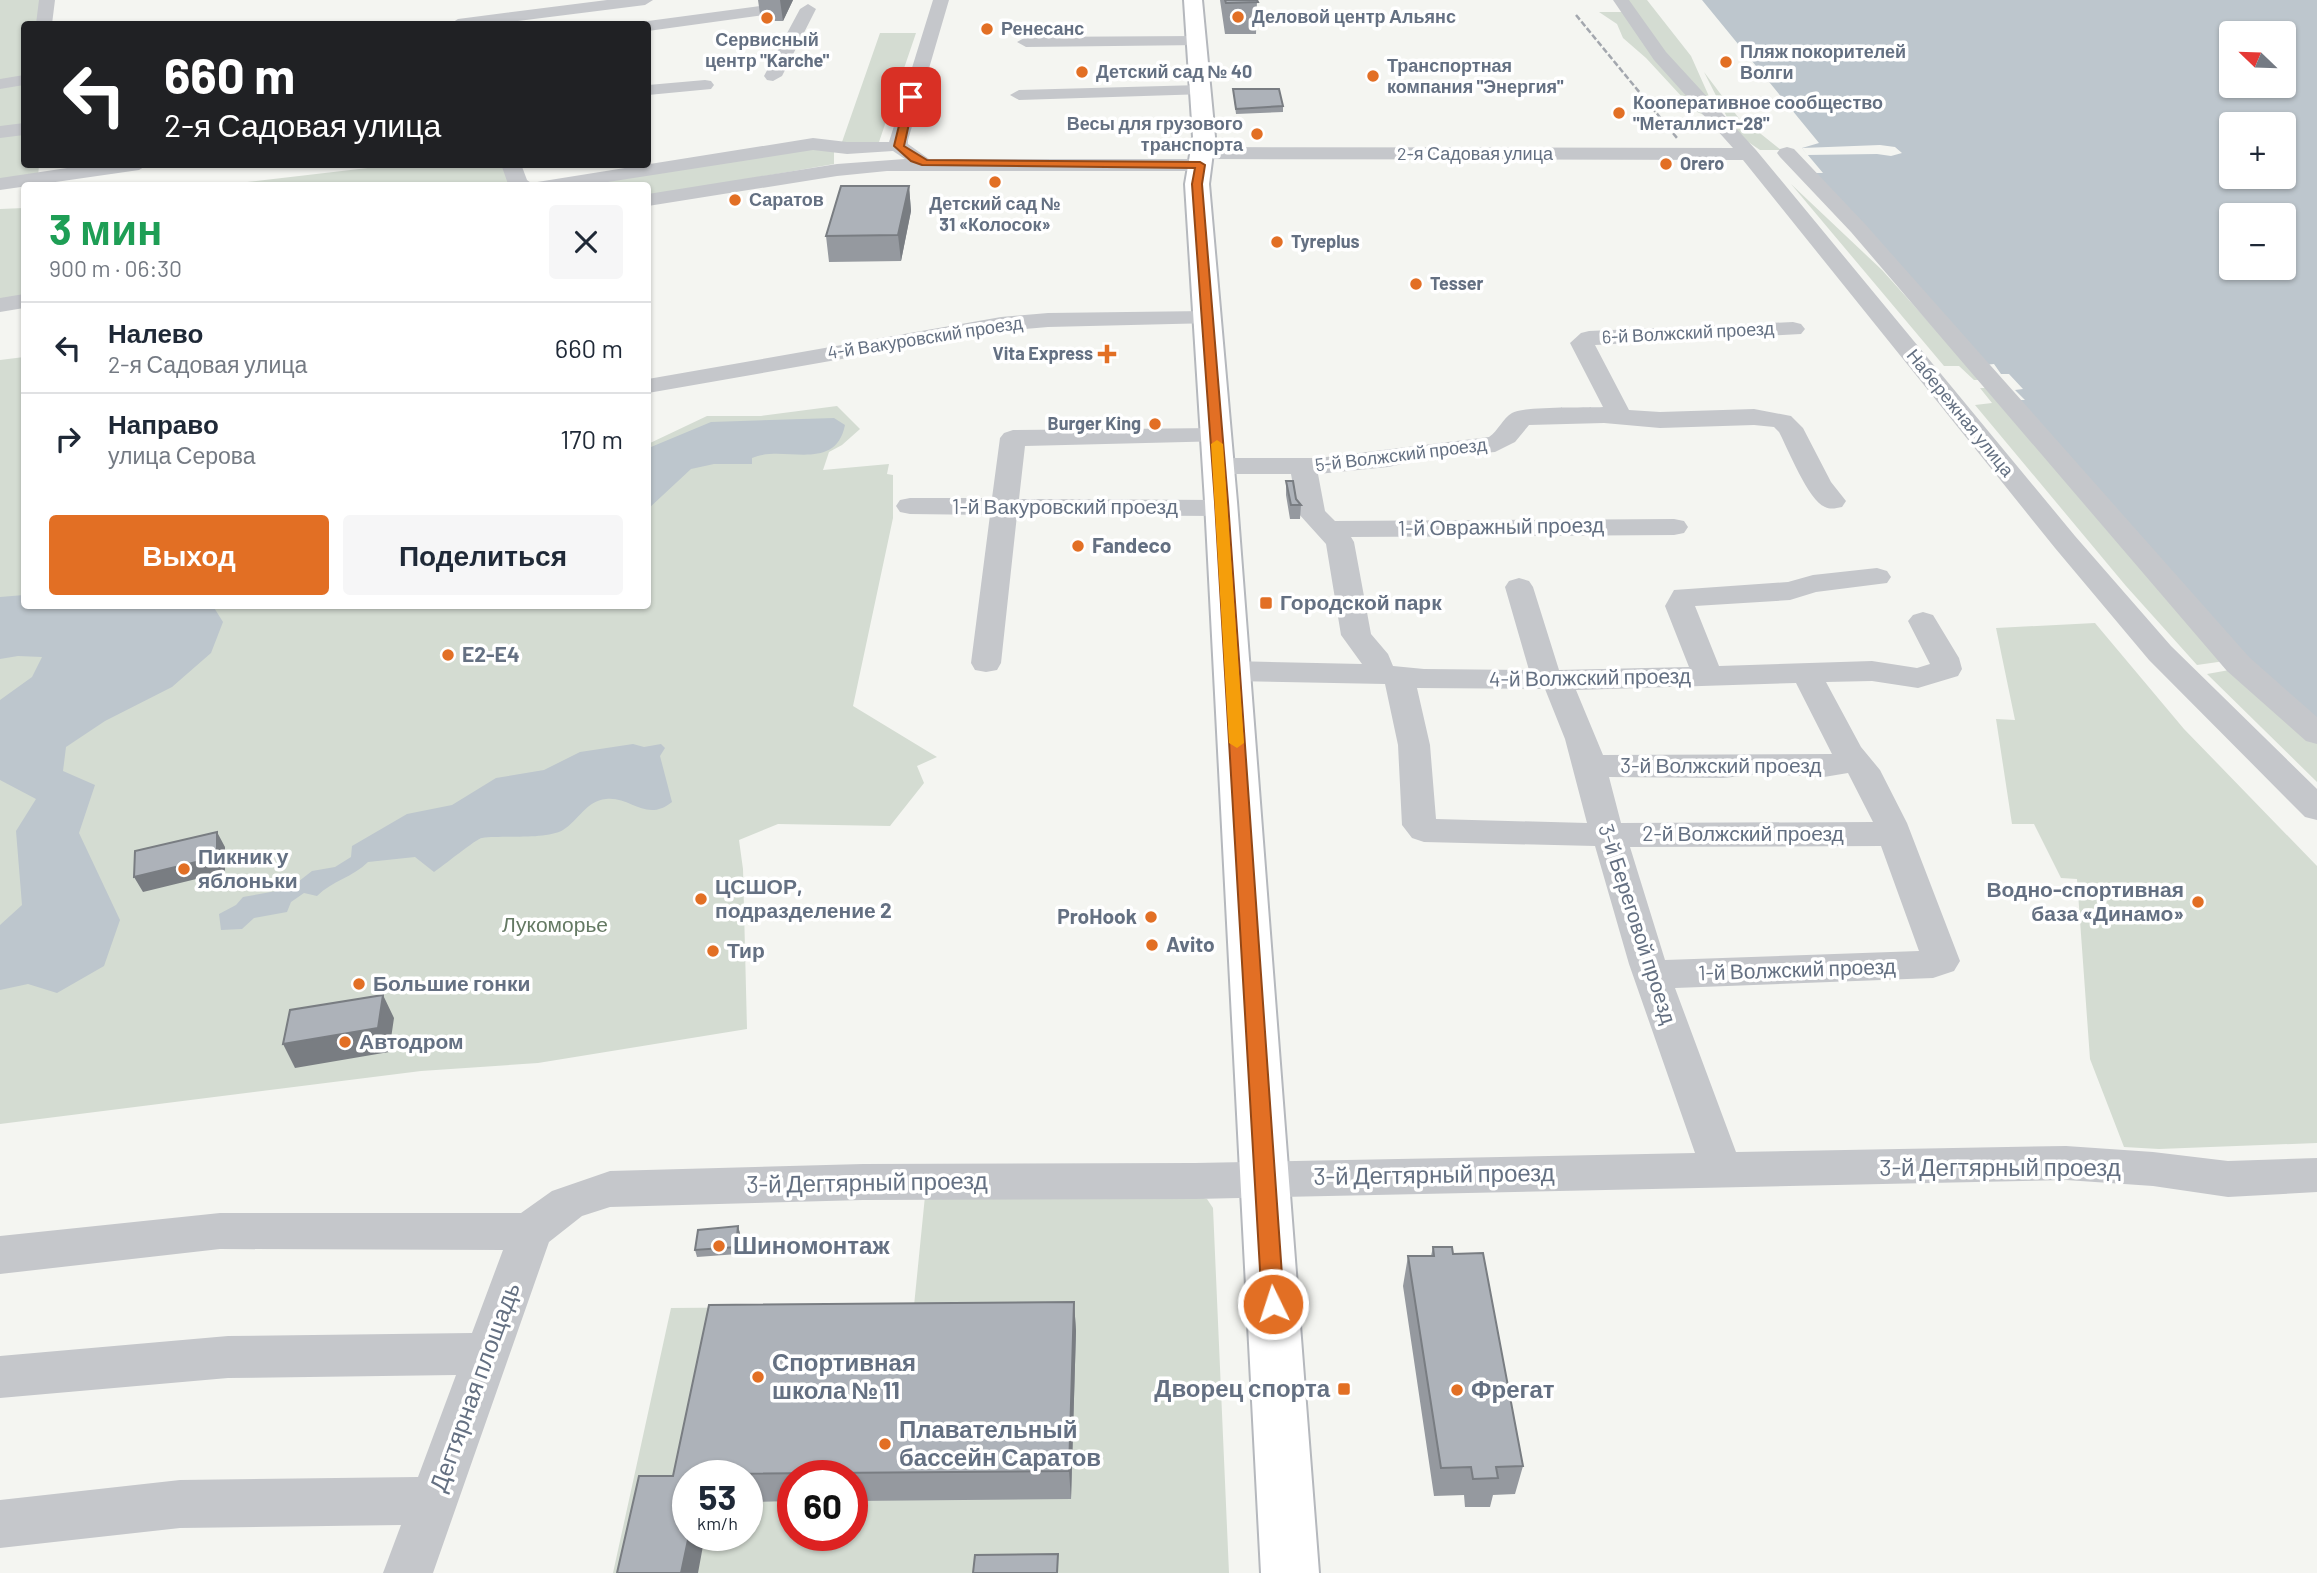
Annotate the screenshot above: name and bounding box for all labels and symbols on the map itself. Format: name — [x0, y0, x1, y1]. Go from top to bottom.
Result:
place label: Деловой центр Альянс — [1252, 5, 1456, 27]
marker: Деловой центр Альянс — [1230, 9, 1246, 25]
marker: Сервисный центр "Karche" — [759, 10, 775, 26]
place label: Ренесанс — [1001, 17, 1084, 39]
marker: Ренесанс — [979, 21, 995, 37]
north arrow — [2219, 21, 2296, 98]
place label: Сервисный центр "Karche" — [705, 28, 830, 71]
place label: Пляж покорителей Волги — [1740, 40, 1906, 83]
place label: Транспортная компания "Энергия" — [1387, 54, 1564, 97]
marker: Пляж покорителей Волги — [1718, 54, 1734, 70]
place label: Детский сад № 40 — [1096, 60, 1252, 82]
marker: Детский сад № 40 — [1074, 64, 1090, 80]
pin — [881, 67, 941, 127]
marker: Транспортная компания "Энергия" — [1365, 68, 1381, 84]
place label: Кооперативное сообщество "Металлист-28" — [1633, 91, 1883, 134]
marker: Кооперативное сообщество "Металлист-28" — [1611, 105, 1627, 121]
place label: Весы для грузового транспорта — [1067, 112, 1244, 155]
marker: Весы для грузового транспорта — [1249, 126, 1265, 142]
street label: 2-я Садовая улица — [1397, 142, 1554, 164]
place label: Orero — [1680, 152, 1724, 174]
marker: Orero — [1658, 156, 1674, 172]
marker: Детский сад № 31 «Колосок» — [987, 174, 1003, 190]
place label: Саратов — [749, 188, 824, 210]
marker: Саратов — [727, 192, 743, 208]
place label: Детский сад № 31 «Колосок» — [929, 192, 1061, 235]
place label: Tyreplus — [1291, 230, 1360, 252]
marker: Tyreplus — [1269, 234, 1285, 250]
place label: Tesser — [1430, 272, 1483, 294]
marker: Tesser — [1408, 276, 1424, 292]
street label: 4-й Вакуровский проезд — [826, 311, 1024, 363]
street label: 6-й Волжский проезд — [1601, 316, 1775, 348]
place label: Vita Express — [993, 342, 1093, 364]
street label: Набережная улица — [1903, 344, 2020, 481]
marker: Vita Express — [1099, 346, 1115, 362]
place label: Burger King — [1048, 412, 1141, 434]
marker: Burger King — [1147, 416, 1163, 432]
street label: 5-й Волжский проезд — [1314, 433, 1488, 475]
street label: 1-й Вакуровский проезд — [952, 493, 1178, 518]
street label: 1-й Овражный проезд — [1398, 511, 1604, 540]
place label: Fandeco — [1092, 532, 1171, 557]
marker: Fandeco — [1070, 538, 1086, 554]
place label: Городской парк — [1280, 589, 1442, 614]
marker: Городской парк — [1258, 595, 1274, 611]
place label: E2-E4 — [462, 641, 520, 666]
marker: E2-E4 — [440, 647, 456, 663]
street label: 4-й Волжский проезд — [1489, 662, 1691, 691]
street label: 3-й Волжский проезд — [1620, 752, 1822, 777]
street label: 3-й Береговой проезд — [1594, 820, 1683, 1027]
street label: 2-й Волжский проезд — [1642, 820, 1844, 845]
place label: Пикник у яблоньки — [197, 843, 298, 892]
marker: Пикник у яблоньки — [176, 861, 192, 877]
place label: ЦСШОР, подразделение 2 — [715, 873, 892, 922]
place label: Водно-спортивная база «Динамо» — [1986, 876, 2184, 925]
marker: ЦСШОР, подразделение 2 — [693, 891, 709, 907]
marker: Водно-спортивная база «Динамо» — [2190, 894, 2206, 910]
place label: ProHook — [1057, 903, 1137, 928]
marker: ProHook — [1143, 909, 1159, 925]
park label: Лукоморье — [502, 911, 608, 936]
place label: Avito — [1166, 931, 1215, 956]
place label: Тир — [727, 937, 765, 962]
marker: Avito — [1144, 937, 1160, 953]
marker: Тир — [705, 943, 721, 959]
street label: 1-й Волжский проезд — [1698, 953, 1896, 984]
place label: Большие гонки — [373, 970, 530, 995]
marker: Большие гонки — [351, 976, 367, 992]
place label: Автодром — [359, 1028, 464, 1053]
marker: Автодром — [337, 1034, 353, 1050]
street label: 3-й Дегтярный проезд — [1879, 1152, 2121, 1181]
street label: 3-й Дегтярный проезд — [1313, 1157, 1555, 1190]
street label: 3-й Дегтярный проезд — [746, 1165, 988, 1198]
place label: Шиномонтаж — [733, 1230, 890, 1259]
marker: Шиномонтаж — [711, 1238, 727, 1254]
position arrow — [1236, 1267, 1310, 1341]
street label: Дегтярная площадь — [422, 1278, 525, 1495]
place label: Спортивная школа № 11 — [772, 1347, 916, 1404]
marker: Спортивная школа № 11 — [750, 1369, 766, 1385]
place label: Дворец спорта — [1154, 1373, 1331, 1402]
place label: Фрегат — [1471, 1374, 1555, 1403]
marker: Дворец спорта — [1336, 1381, 1352, 1397]
marker: Фрегат — [1449, 1382, 1465, 1398]
place label: Плавательный бассейн Саратов — [899, 1414, 1101, 1471]
marker: Плавательный бассейн Саратов — [877, 1436, 893, 1452]
speed limit sign: 60 — [777, 1460, 868, 1551]

